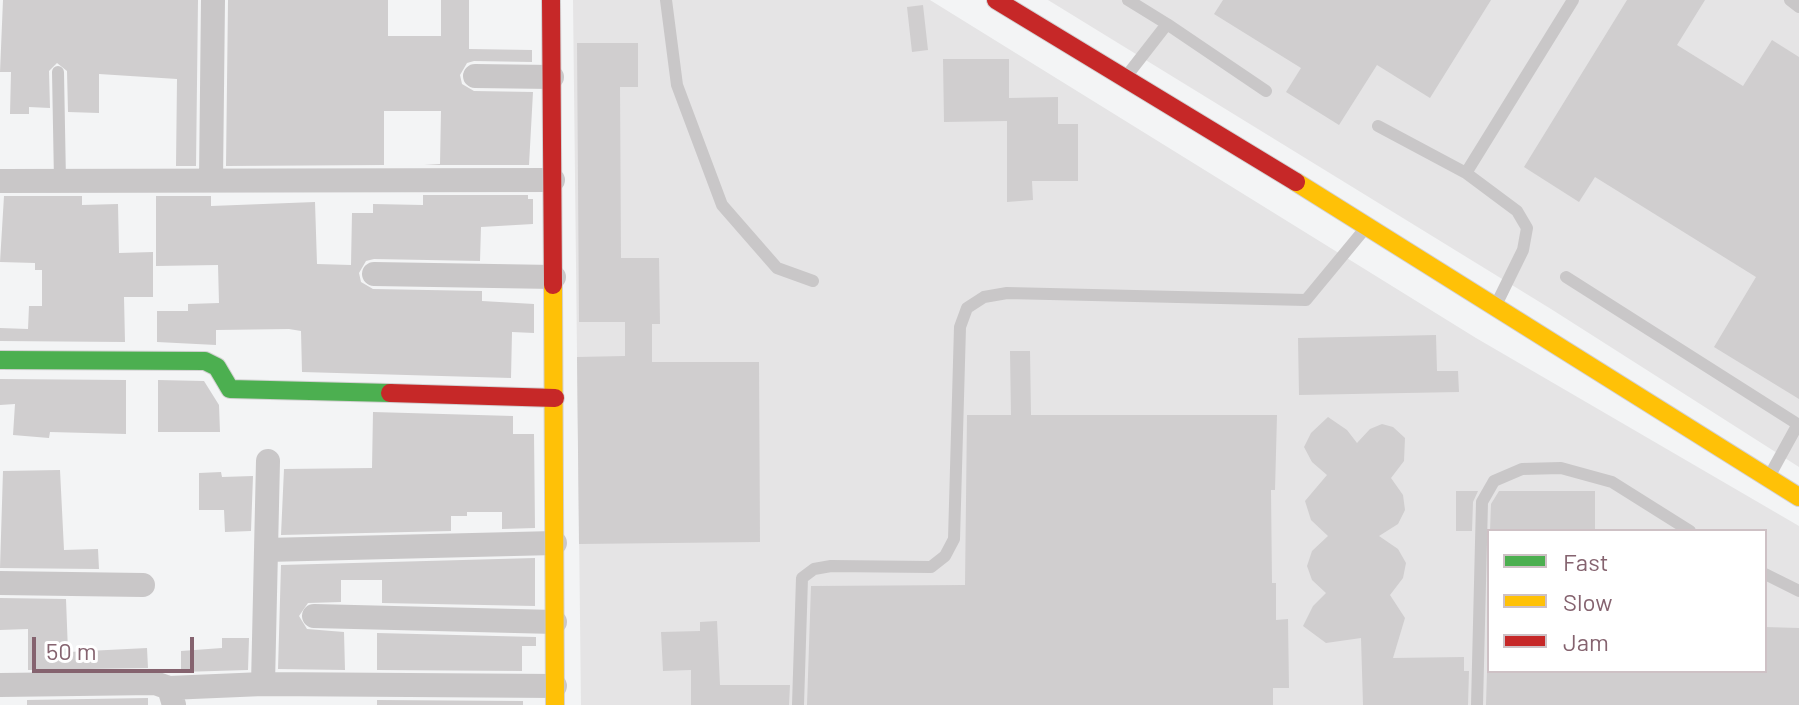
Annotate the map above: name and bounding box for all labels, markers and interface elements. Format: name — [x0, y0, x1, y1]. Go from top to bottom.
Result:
legend — [1487, 529, 1767, 673]
text: Fast — [1563, 547, 1608, 576]
text: Slow — [1563, 587, 1612, 616]
scale bar — [36, 621, 198, 671]
text: Jam — [1563, 627, 1609, 656]
text: 50 m — [46, 636, 97, 665]

